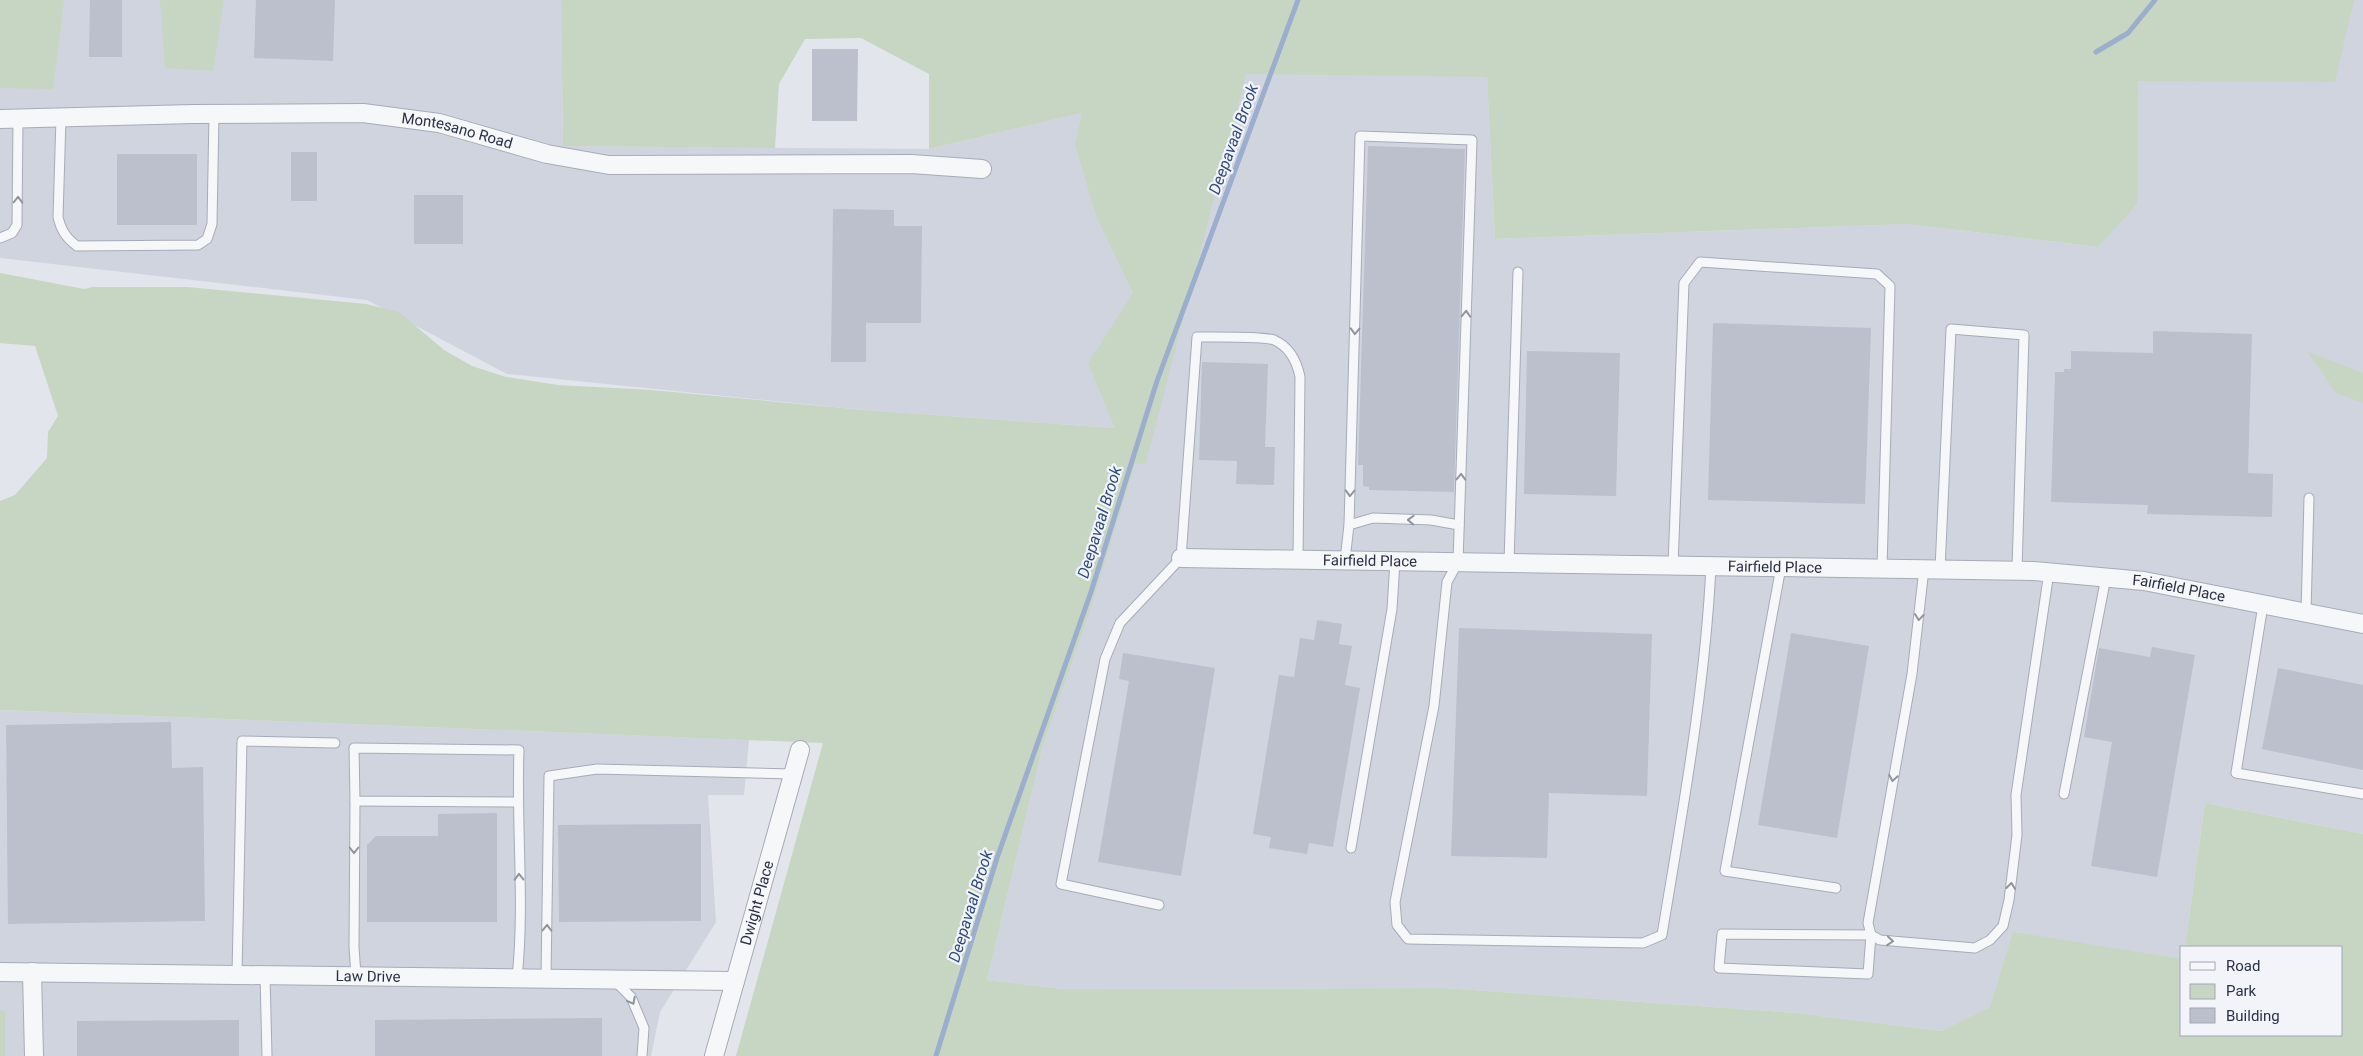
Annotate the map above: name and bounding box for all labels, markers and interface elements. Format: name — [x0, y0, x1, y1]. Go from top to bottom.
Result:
water label: Deepavaal Brook — [1205, 80, 1263, 197]
street label: Montesano Road — [401, 109, 515, 153]
one-way arrow — [13, 195, 23, 203]
one-way arrow — [1461, 310, 1471, 318]
one-way arrow — [1349, 327, 1360, 335]
water label: Deepavaal Brook — [1073, 463, 1126, 580]
one-way arrow — [1455, 472, 1466, 480]
one-way arrow — [1344, 489, 1355, 497]
one-way arrow — [1407, 514, 1415, 525]
street label: Fairfield Place — [1323, 551, 1417, 571]
street label: Fairfield Place — [1728, 557, 1822, 577]
street label: Fairfield Place — [2132, 571, 2227, 606]
one-way arrow — [1914, 614, 1925, 622]
one-way arrow — [1889, 773, 1899, 782]
one-way arrow — [349, 846, 360, 854]
water label: Deepavaal Brook — [944, 847, 997, 964]
street label: Dwight Place — [737, 858, 777, 947]
one-way arrow — [514, 873, 524, 880]
one-way arrow — [2005, 881, 2016, 889]
one-way arrow — [541, 924, 552, 932]
one-way arrow — [1886, 935, 1894, 946]
legend — [2180, 946, 2343, 1036]
text: Road — [2226, 957, 2260, 975]
street label: Law Drive — [335, 967, 401, 986]
text: Park — [2226, 982, 2257, 1000]
one-way arrow — [626, 996, 636, 1005]
text: Building — [2226, 1007, 2280, 1025]

